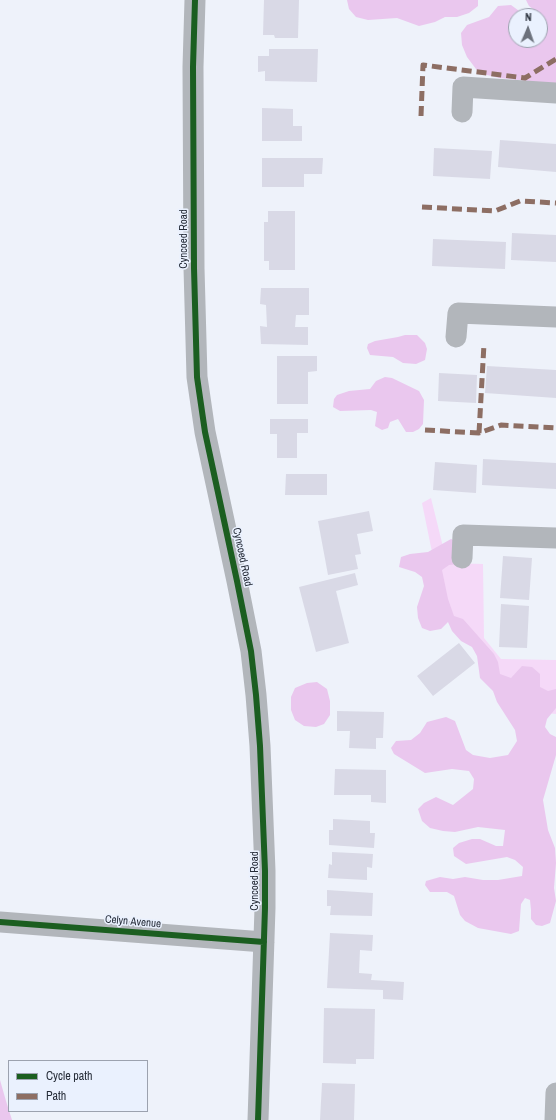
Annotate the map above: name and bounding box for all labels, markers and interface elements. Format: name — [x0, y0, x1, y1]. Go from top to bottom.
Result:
north arrow — [508, 8, 548, 48]
text: N — [525, 10, 532, 24]
street label: Cyncoed Road — [177, 209, 191, 269]
street label: Cyncoed Road — [229, 526, 255, 588]
street label: Cyncoed Road — [248, 851, 262, 911]
street label: Celyn Avenue — [105, 913, 161, 931]
legend — [8, 1060, 148, 1112]
text: Cycle path — [46, 1068, 93, 1084]
text: Path — [46, 1088, 66, 1104]

